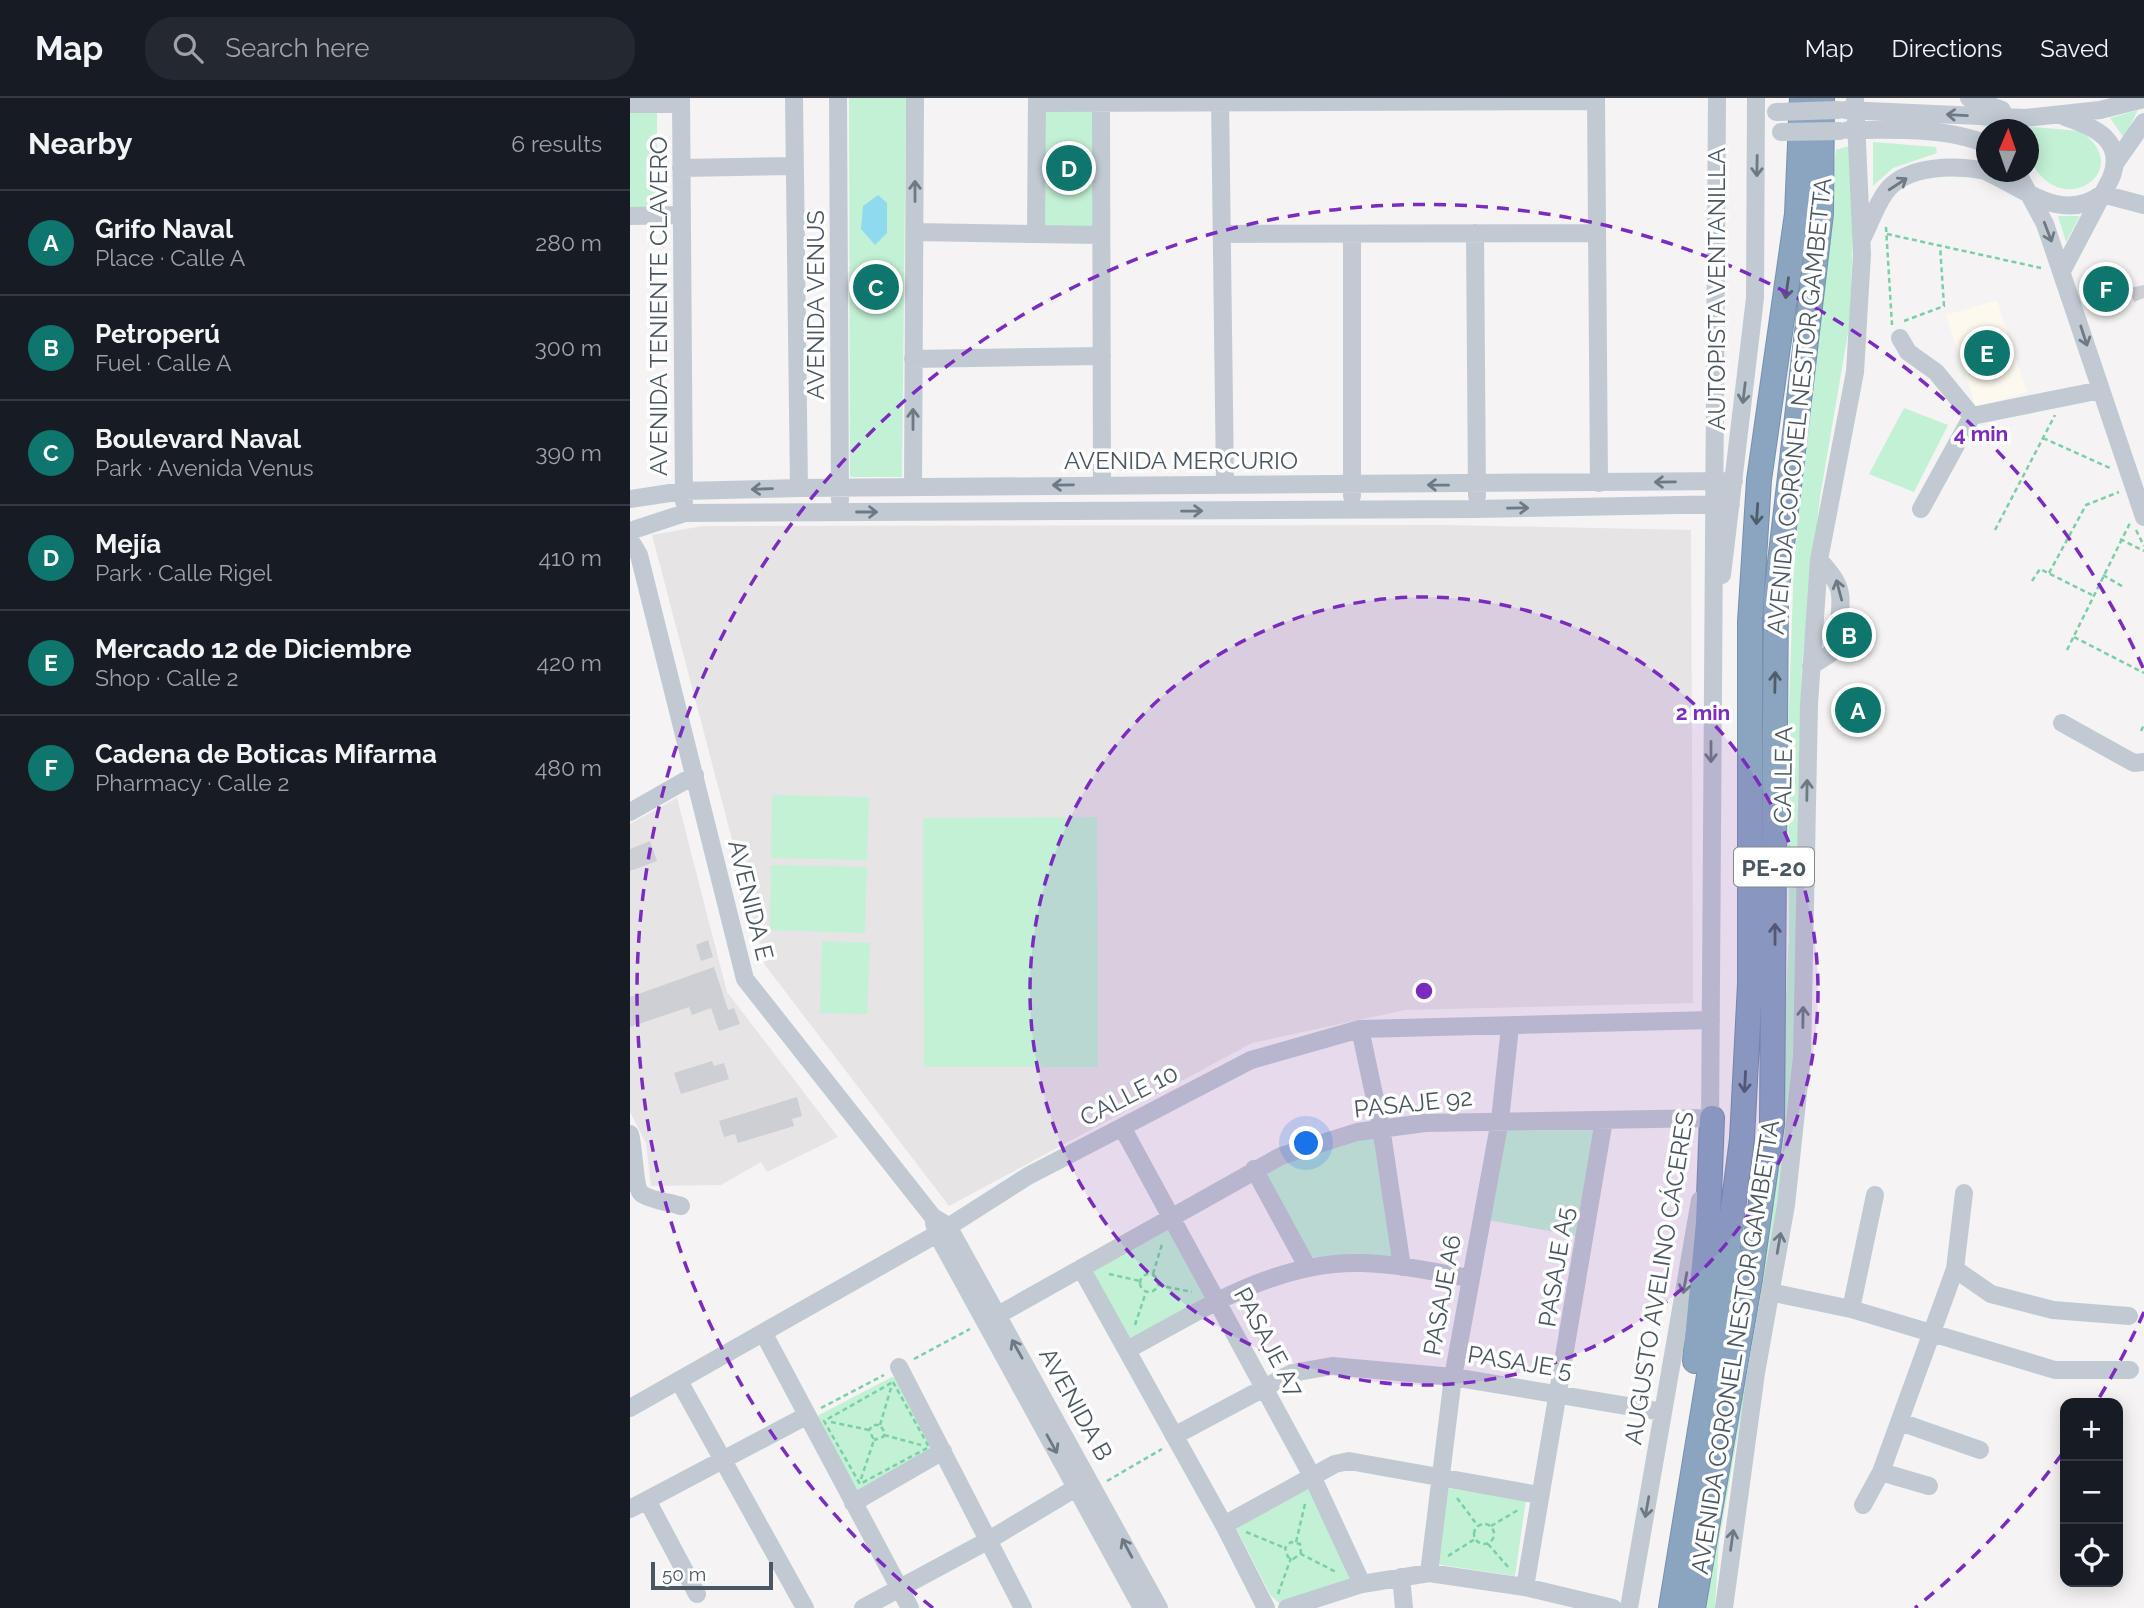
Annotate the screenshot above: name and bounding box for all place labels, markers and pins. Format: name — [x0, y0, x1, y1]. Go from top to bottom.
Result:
pin: D — [1046, 142, 1092, 194]
pin: C — [853, 261, 899, 313]
pin: F — [2083, 263, 2129, 315]
pin: E — [1964, 327, 2010, 379]
pin: B — [1826, 609, 1872, 661]
pin: A — [1835, 684, 1881, 736]
centre of rings — [1412, 979, 1436, 1003]

